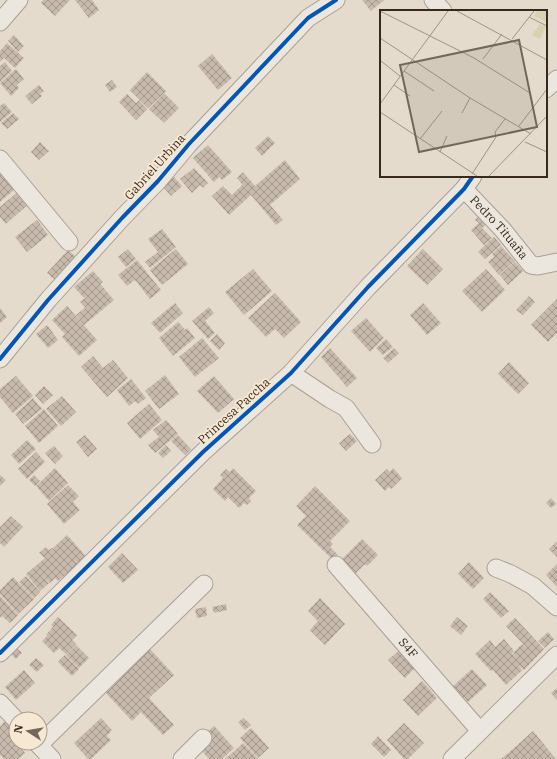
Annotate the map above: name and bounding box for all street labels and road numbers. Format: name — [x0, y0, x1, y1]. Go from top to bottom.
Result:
street label: Gabriel Urbina — [121, 130, 188, 203]
street label: Pedro Tituaña — [467, 192, 532, 262]
street label: Princesa Paccha — [194, 374, 273, 447]
street label: S4F — [396, 635, 421, 661]

